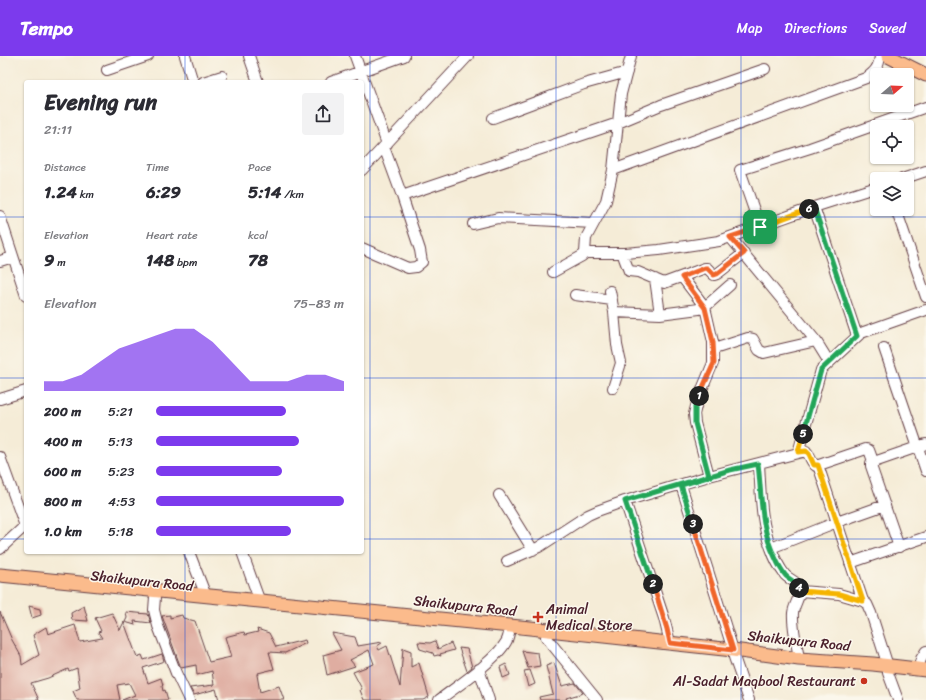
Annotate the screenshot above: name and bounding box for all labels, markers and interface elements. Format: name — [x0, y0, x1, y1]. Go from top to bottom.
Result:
text: Tempo — [20, 12, 73, 45]
text: Map — [736, 16, 762, 41]
text: Directions — [784, 16, 847, 41]
text: Saved — [869, 16, 906, 41]
north arrow — [870, 68, 914, 112]
map controls — [870, 68, 914, 216]
text: Evening run — [44, 83, 157, 122]
button: share — [302, 93, 344, 135]
text: 21:11 — [44, 118, 72, 141]
button: locate — [870, 120, 914, 164]
text: Distance — [44, 158, 86, 177]
text: Time — [146, 158, 169, 177]
text: Pace — [248, 158, 271, 177]
button: layers — [870, 172, 914, 216]
text: 1.24 — [44, 177, 77, 207]
text: 6:29 — [146, 177, 181, 207]
text: 5:14 — [248, 177, 281, 207]
text: km — [77, 185, 94, 204]
text: /km — [281, 185, 304, 204]
pin: 6 — [799, 199, 819, 219]
text: 6 — [806, 199, 812, 218]
pin — [743, 210, 777, 244]
icon: arrive — [749, 216, 771, 238]
text: Elevation — [44, 226, 89, 245]
text: Heart rate — [146, 226, 198, 245]
text: kcal — [248, 226, 268, 245]
text: 9 — [44, 245, 54, 275]
text: 148 — [146, 245, 174, 275]
text: 78 — [248, 245, 268, 275]
text: m — [54, 253, 66, 272]
text: bpm — [174, 253, 197, 272]
text: Elevation — [44, 292, 97, 315]
text: 75–83 m — [293, 292, 344, 315]
pin: 1 — [689, 386, 709, 406]
text: 1 — [697, 386, 701, 405]
text: 200 m — [44, 400, 81, 423]
text: 5:21 — [108, 400, 133, 423]
pin: 5 — [793, 424, 813, 444]
text: 5 — [800, 424, 806, 443]
text: 400 m — [44, 430, 82, 453]
text: 5:13 — [108, 430, 133, 453]
text: 600 m — [44, 460, 81, 483]
text: 5:23 — [108, 460, 135, 483]
text: 800 m — [44, 490, 82, 513]
text: 4:53 — [108, 490, 135, 513]
pin: 3 — [683, 514, 703, 534]
text: 3 — [690, 514, 696, 533]
text: 1.0 km — [44, 520, 82, 543]
text: 5:18 — [108, 520, 133, 543]
street label: Shaikupura Road — [89, 563, 196, 599]
pin: 2 — [643, 574, 663, 594]
text: 2 — [650, 574, 656, 593]
pin: 4 — [789, 578, 809, 598]
text: 4 — [796, 578, 802, 597]
street label: Shaikupura Road — [412, 588, 519, 624]
place label: Animal Medical Store — [545, 597, 632, 638]
marker: Animal Medical Store — [533, 612, 543, 622]
street label: Shaikupura Road — [746, 623, 853, 659]
place label: Al-Sadat Maqbool Restaurant — [672, 669, 856, 694]
marker: Al-Sadat Maqbool Restaurant — [859, 676, 869, 686]

